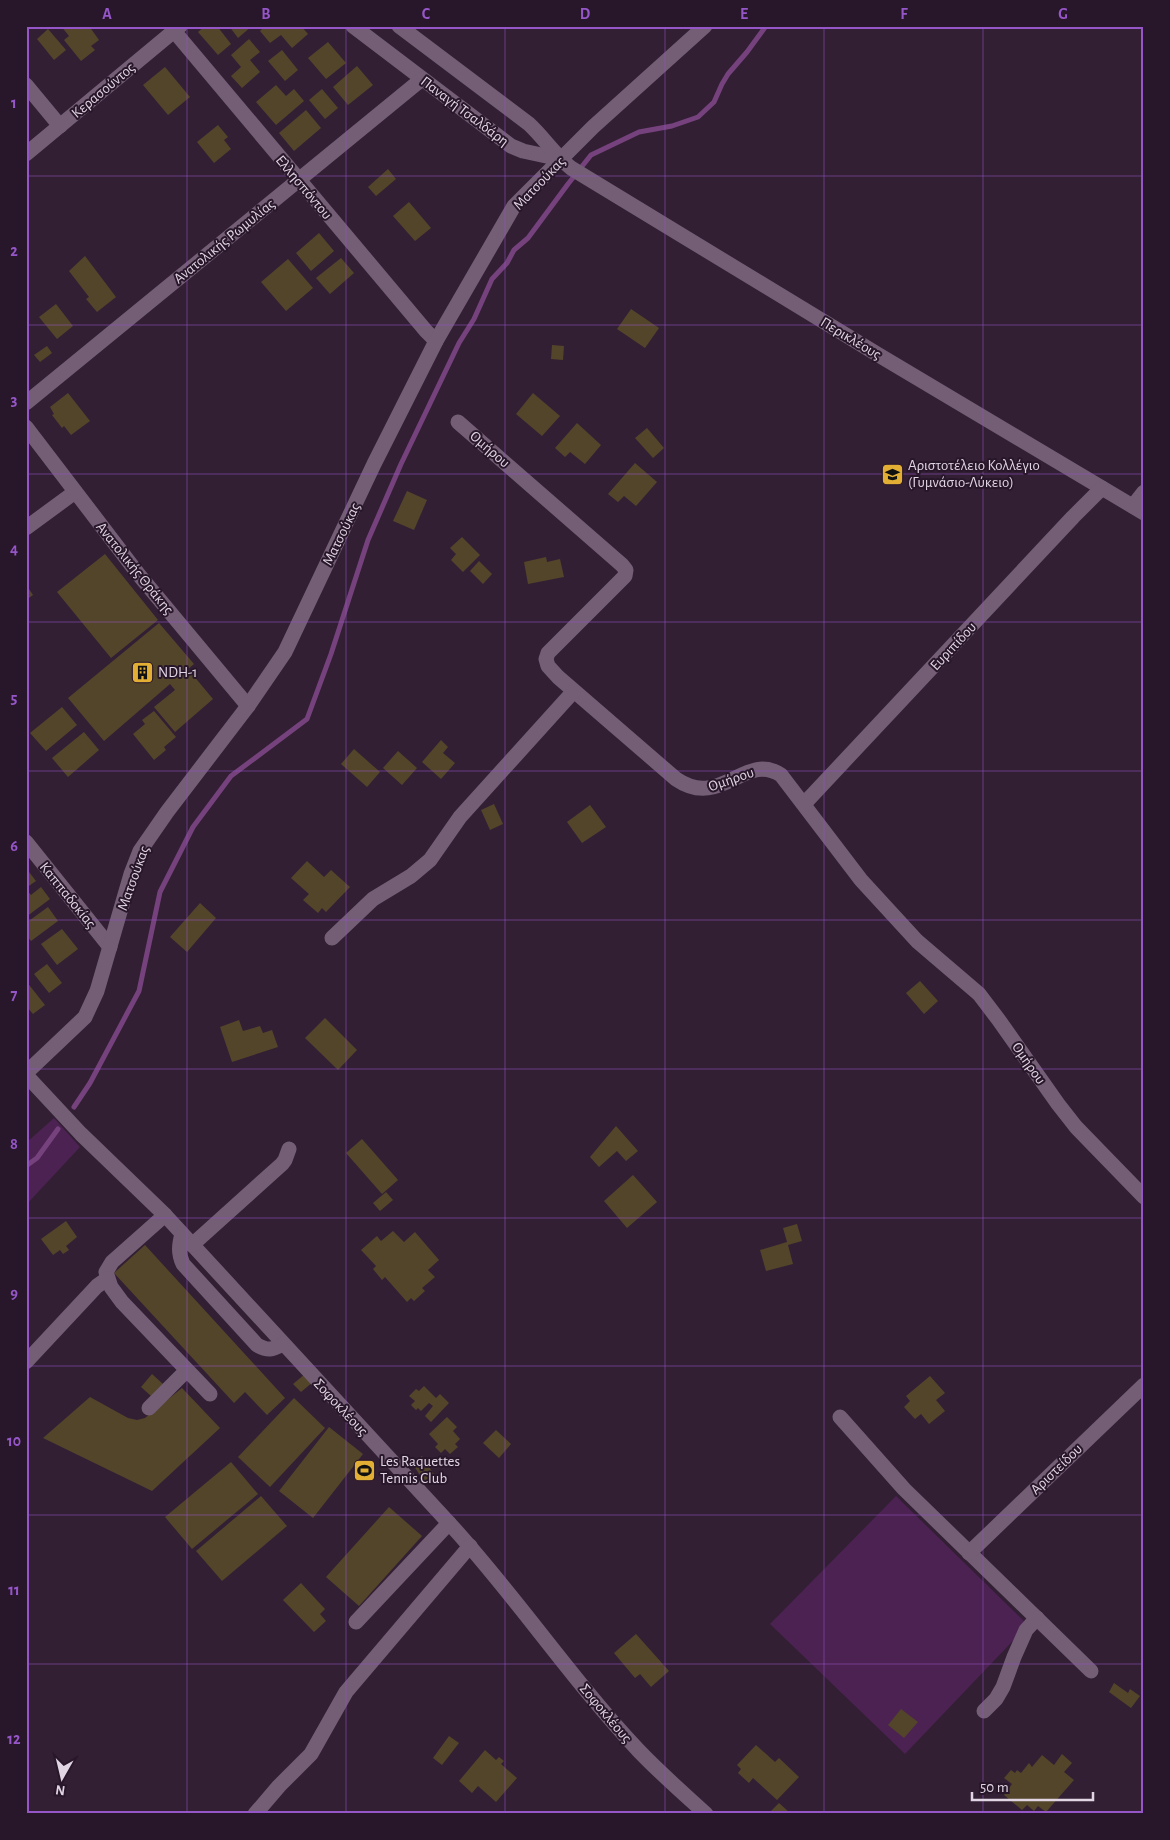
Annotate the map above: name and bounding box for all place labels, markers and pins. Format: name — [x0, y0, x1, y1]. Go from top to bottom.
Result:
place label: Αριστοτέλειο Κολλέγιο (Γυμνάσιο-Λύκειο) — [908, 458, 1040, 490]
school or university icon: Αριστοτέλειο Κολλέγιο (Γυμνάσιο-Λύκειο) — [880, 462, 904, 486]
building icon: NDH-1 — [130, 660, 154, 684]
place label: NDH-1 — [158, 665, 198, 680]
place label: Les Raquettes Tennis Club — [380, 1454, 460, 1486]
sports icon: Les Raquettes Tennis Club — [352, 1458, 376, 1482]

